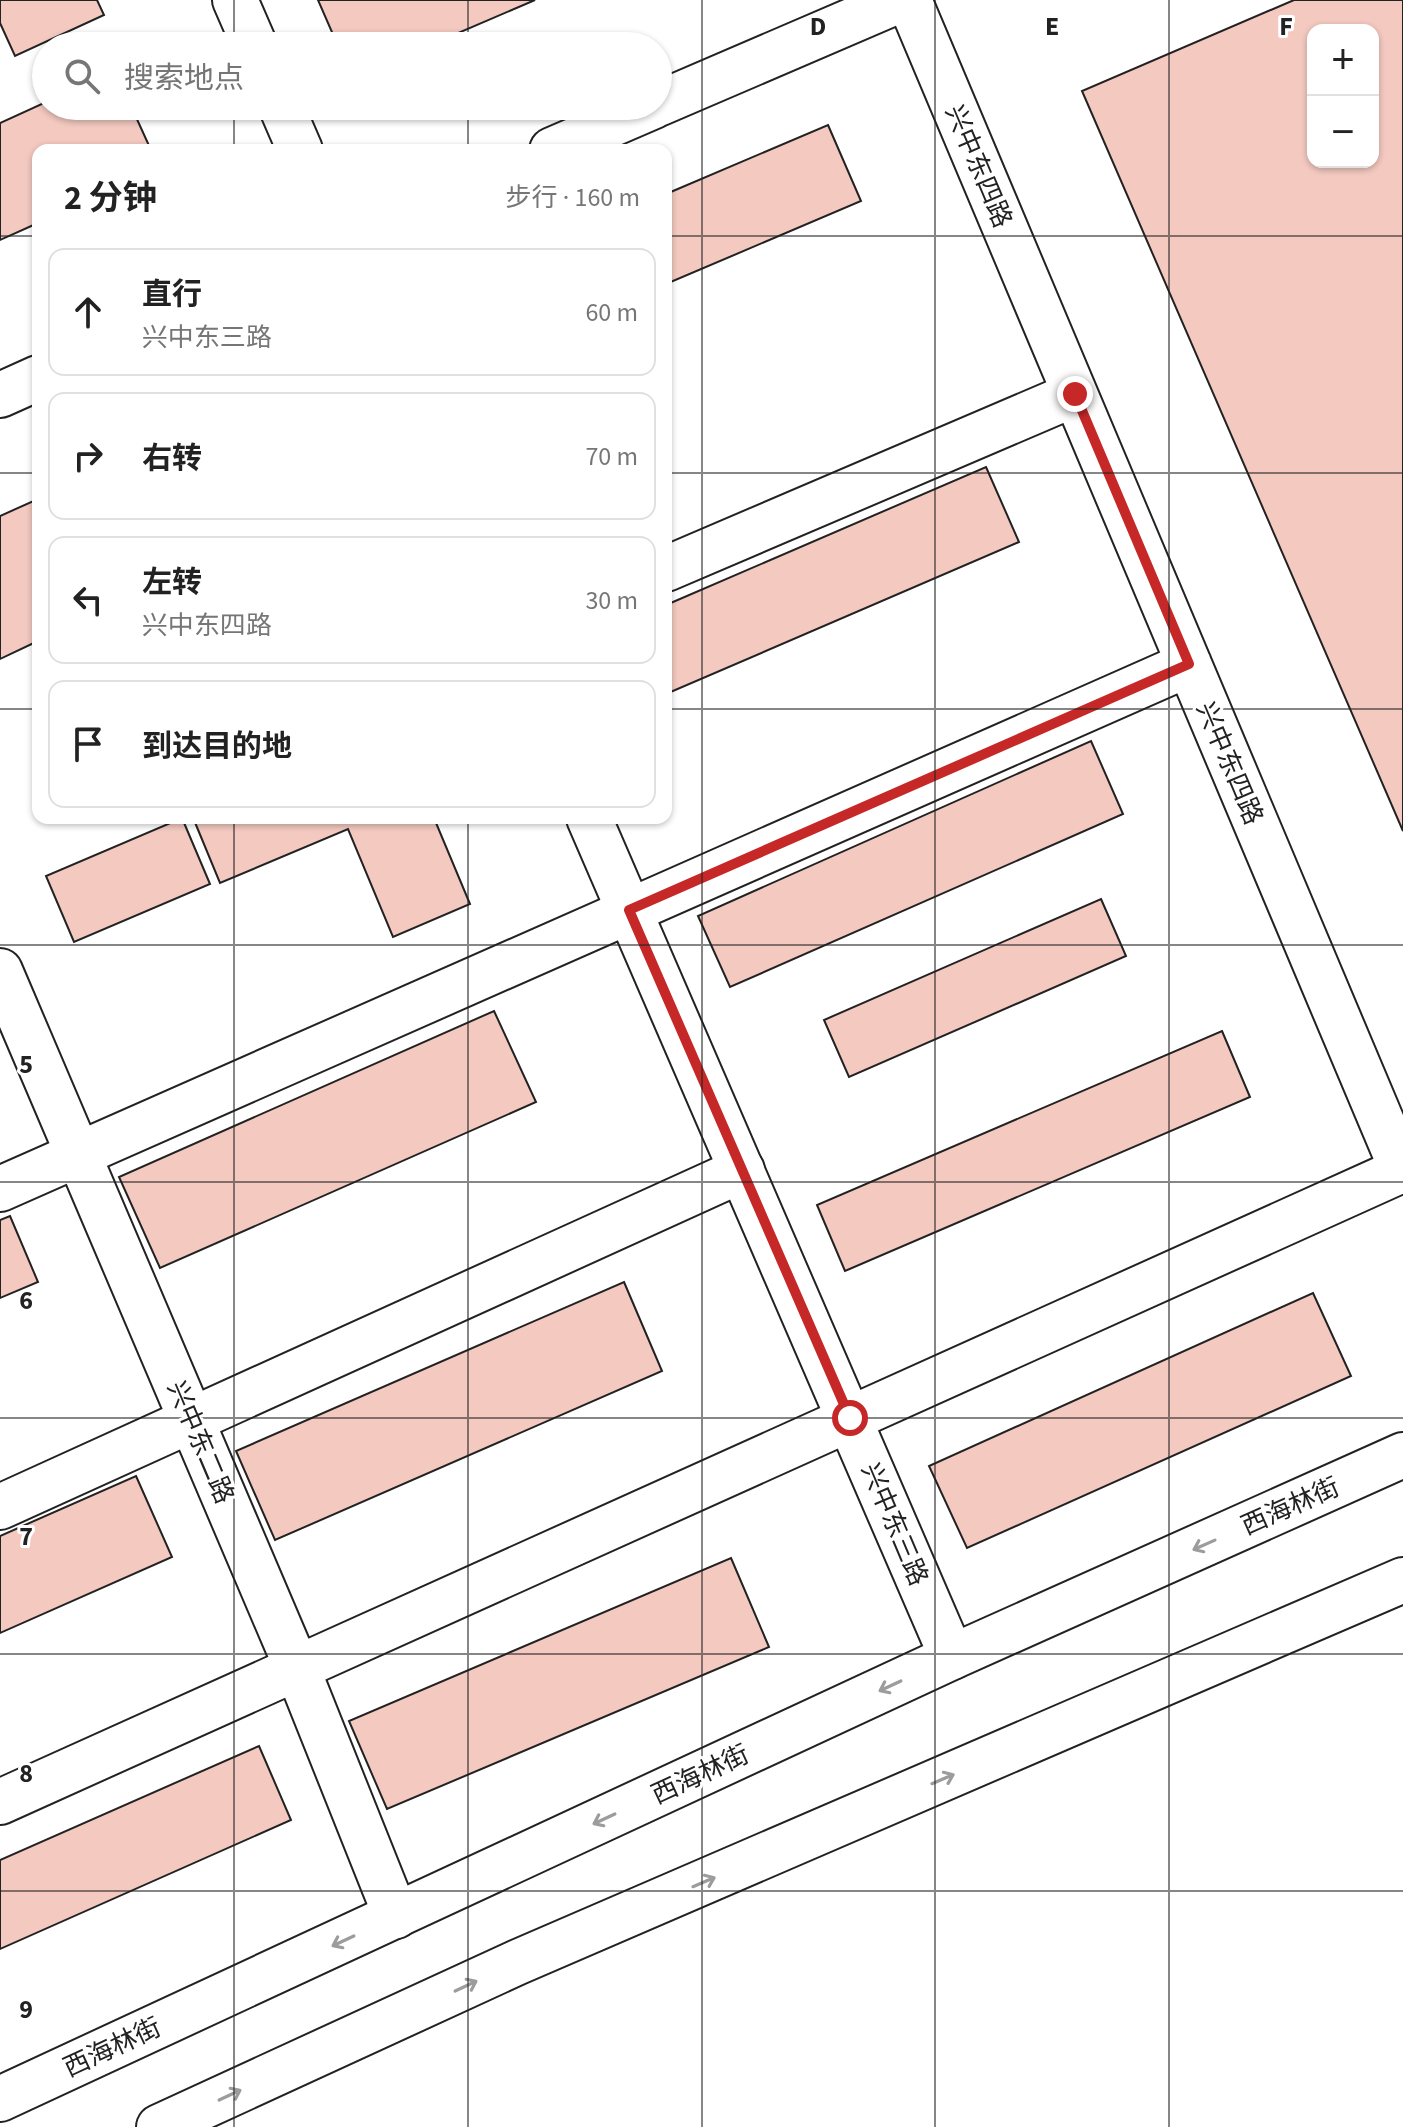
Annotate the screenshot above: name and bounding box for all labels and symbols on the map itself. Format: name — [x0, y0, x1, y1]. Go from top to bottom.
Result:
text: D — [810, 8, 826, 45]
text: E — [1045, 8, 1059, 45]
text: F — [1279, 8, 1293, 45]
street label: 兴中东四路 — [936, 99, 1021, 233]
route end — [1057, 376, 1093, 412]
street label: 兴中东四路 — [1187, 696, 1272, 830]
text: 5 — [19, 1046, 33, 1083]
text: 6 — [19, 1282, 33, 1319]
street label: 兴中东二路 — [158, 1375, 243, 1509]
route start — [832, 1400, 868, 1436]
street label: 兴中东三路 — [852, 1457, 937, 1591]
street label: 西海林街 — [1235, 1468, 1345, 1545]
text: 7 — [19, 1518, 33, 1555]
one-way arrow — [1192, 1538, 1217, 1553]
one-way arrow — [879, 1679, 903, 1694]
street label: 西海林街 — [645, 1736, 755, 1813]
text: 8 — [19, 1755, 33, 1792]
one-way arrow — [931, 1771, 955, 1786]
one-way arrow — [592, 1812, 616, 1827]
one-way arrow — [692, 1874, 716, 1889]
one-way arrow — [331, 1934, 355, 1949]
one-way arrow — [453, 1978, 478, 1993]
text: 9 — [19, 1991, 33, 2028]
street label: 西海林街 — [57, 2009, 167, 2086]
one-way arrow — [217, 2086, 241, 2101]

